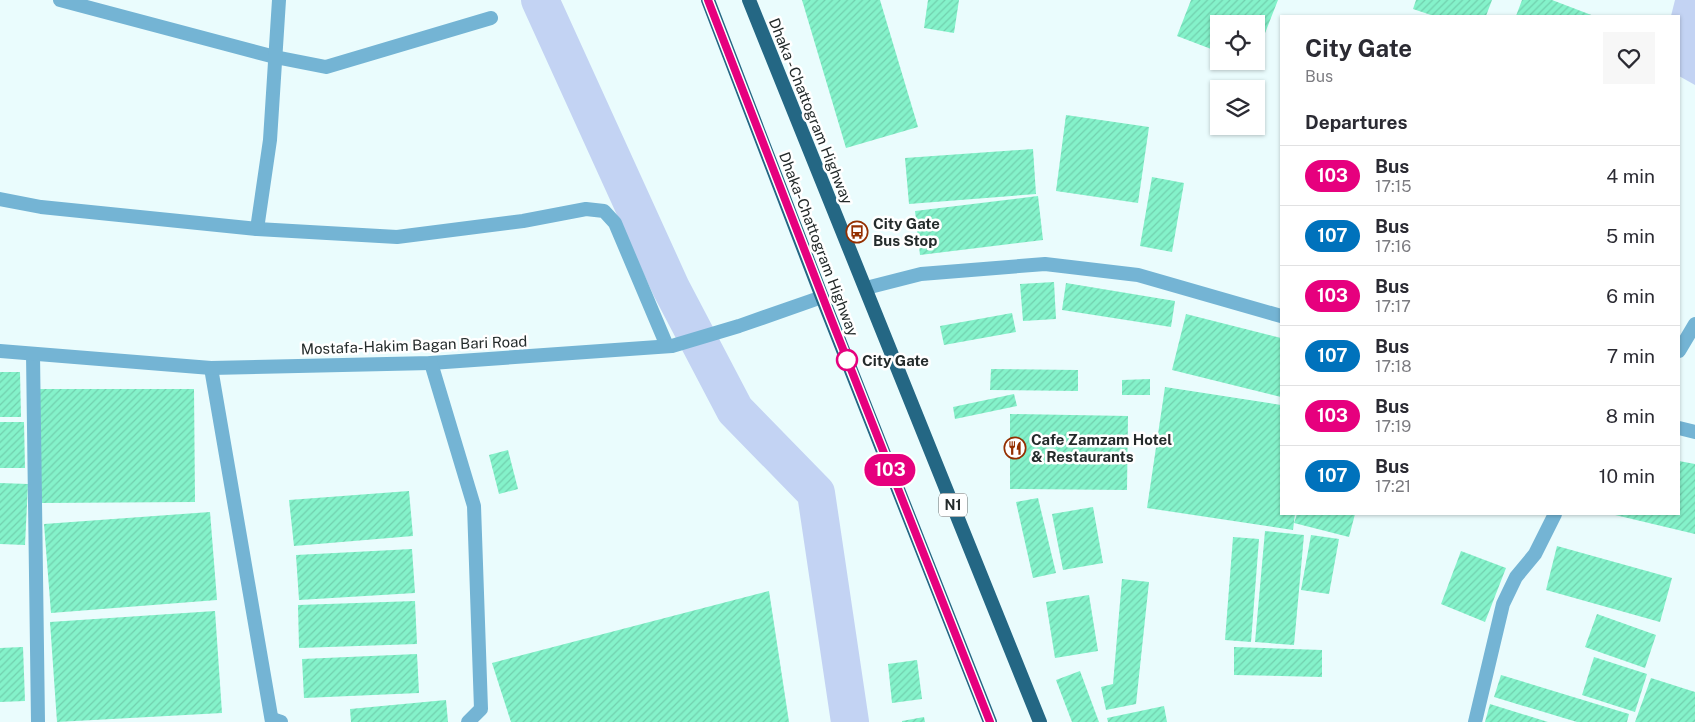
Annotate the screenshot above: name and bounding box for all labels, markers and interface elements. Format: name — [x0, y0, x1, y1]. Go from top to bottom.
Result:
map controls — [1210, 15, 1265, 135]
button: locate — [1210, 15, 1265, 70]
street label: Dhaka - Chattogram Highway — [766, 16, 856, 206]
button: heart — [1603, 32, 1655, 84]
text: City Gate — [1305, 34, 1412, 62]
text: Bus — [1305, 67, 1333, 86]
button: layers — [1210, 80, 1265, 135]
text: Departures — [1305, 111, 1408, 133]
street label: Dhaka-Chattogram Highway — [776, 149, 862, 339]
text: Bus — [1375, 155, 1409, 177]
text: 103 — [1317, 165, 1348, 186]
text: 4 min — [1606, 165, 1655, 187]
text: 17:15 — [1375, 177, 1412, 196]
place label: City Gate Bus Stop — [873, 215, 940, 249]
text: Bus — [1375, 215, 1409, 237]
bus stop icon: City Gate Bus Stop — [845, 220, 869, 244]
text: 107 — [1317, 225, 1348, 246]
text: 5 min — [1606, 225, 1655, 247]
text: 17:16 — [1375, 237, 1411, 256]
text: Bus — [1375, 275, 1409, 297]
text: 103 — [1317, 285, 1348, 306]
text: 6 min — [1606, 285, 1655, 307]
text: 17:17 — [1375, 297, 1411, 316]
street label: Mostafa-Hakim Bagan Bari Road — [300, 333, 528, 357]
text: Bus — [1375, 335, 1409, 357]
text: 107 — [1317, 345, 1348, 366]
text: 7 min — [1607, 345, 1655, 367]
marker: City Gate — [836, 349, 858, 371]
place label: City Gate — [862, 352, 929, 369]
text: 17:18 — [1375, 357, 1412, 376]
text: Bus — [1375, 395, 1409, 417]
text: 103 — [1317, 405, 1348, 426]
text: 8 min — [1606, 405, 1655, 427]
text: 17:19 — [1375, 417, 1411, 436]
place label: Cafe Zamzam Hotel & Restaurants — [1031, 431, 1172, 465]
restaurant icon: Cafe Zamzam Hotel & Restaurants — [1003, 436, 1027, 460]
line badge: 103 — [861, 454, 919, 486]
text: Bus — [1375, 455, 1409, 477]
text: 103 — [874, 459, 906, 480]
text: 107 — [1317, 465, 1348, 486]
text: 10 min — [1599, 465, 1655, 487]
text: 17:21 — [1375, 477, 1411, 496]
road number: N1 — [939, 494, 967, 516]

